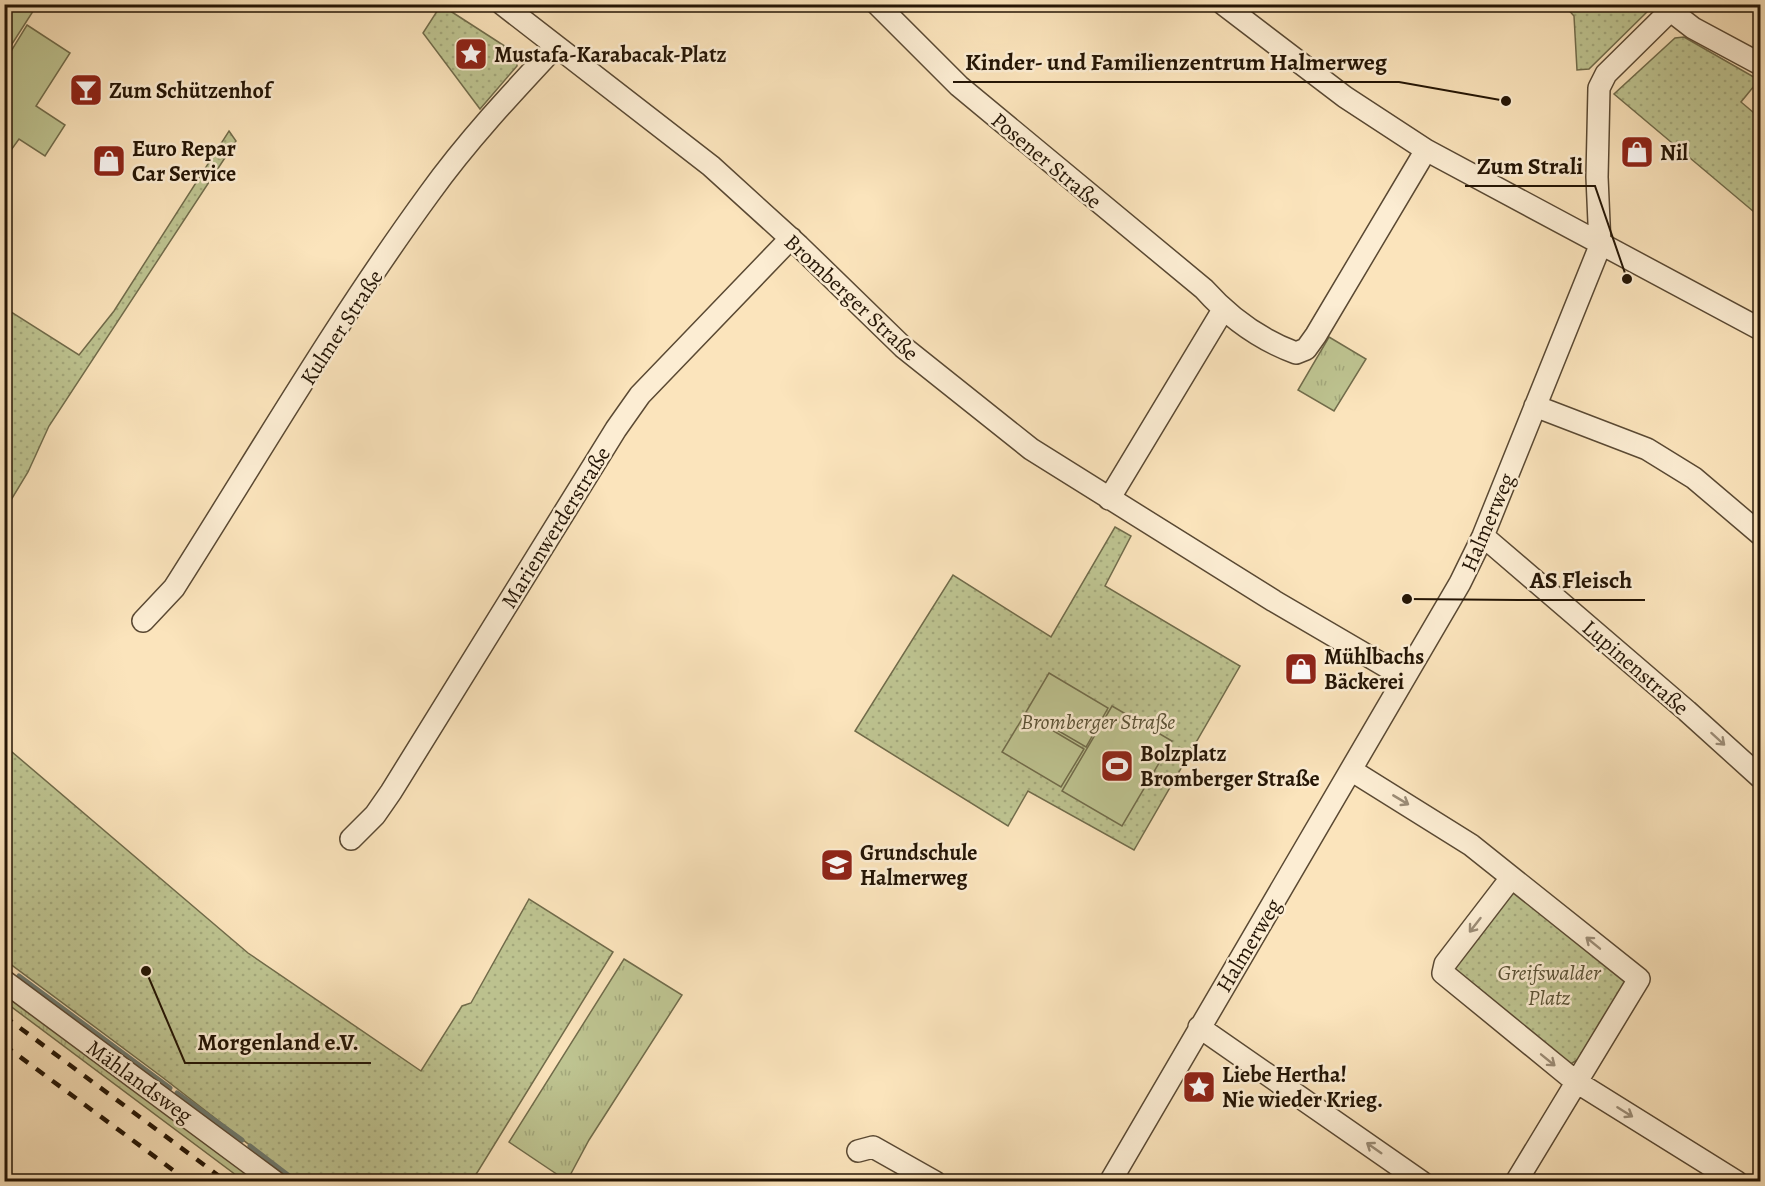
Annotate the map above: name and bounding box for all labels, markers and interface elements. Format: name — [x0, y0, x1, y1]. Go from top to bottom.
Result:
place icon: Mustafa-Karabacak-Platz — [453, 36, 489, 72]
place label: Mustafa-Karabacak-Platz — [494, 40, 727, 70]
callout: Kinder- und Familienzentrum Halmerweg — [953, 40, 1399, 82]
text: Kinder- und Familienzentrum Halmerweg — [965, 46, 1388, 78]
bar icon: Zum Schützenhof — [68, 72, 104, 108]
place label: Zum Schützenhof — [109, 76, 275, 106]
street label: Posener Straße — [985, 106, 1108, 216]
place label: Euro Repar Car Service — [132, 134, 236, 189]
shop icon: Nil — [1619, 134, 1655, 170]
place label: Nil — [1660, 138, 1688, 168]
shop icon: Euro Repar Car Service — [91, 143, 127, 179]
callout: Zum Strali — [1465, 144, 1595, 186]
text: Zum Strali — [1477, 150, 1583, 182]
street label: Bromberger Straße — [778, 228, 925, 368]
street label: Kulmer Straße — [293, 264, 390, 391]
street label: Marienwerderstraße — [494, 441, 618, 614]
street label: Halmerweg — [1454, 468, 1522, 576]
callout: AS Fleisch — [1518, 558, 1645, 600]
text: AS Fleisch — [1529, 564, 1632, 596]
street label: Lupinenstraße — [1576, 613, 1695, 722]
place label: Mühlbachs Bäckerei — [1324, 642, 1424, 697]
shop icon: Mühlbachs Bäckerei — [1283, 651, 1319, 687]
park label: Bromberger Straße — [1021, 707, 1175, 737]
one-way arrow — [1710, 732, 1725, 746]
place label: Bolzplatz Bromberger Straße — [1140, 739, 1320, 794]
sports icon: Bolzplatz Bromberger Straße — [1099, 748, 1135, 784]
one-way arrow — [1392, 795, 1409, 807]
place label: Grundschule Halmerweg — [860, 838, 977, 893]
school or university icon: Grundschule Halmerweg — [819, 847, 855, 883]
street label: Halmerweg — [1209, 893, 1289, 998]
one-way arrow — [1469, 916, 1482, 932]
one-way arrow — [1585, 937, 1601, 950]
park label: Greifswalder Platz — [1497, 958, 1602, 1013]
callout: Morgenland e.V. — [185, 1021, 371, 1063]
text: Morgenland e.V. — [197, 1026, 359, 1058]
street label: Mählandsweg — [80, 1033, 199, 1131]
one-way arrow — [1540, 1053, 1556, 1066]
place label: Liebe Hertha! Nie wieder Krieg. — [1222, 1060, 1383, 1115]
place icon: Liebe Hertha! Nie wieder Krieg. — [1181, 1069, 1217, 1105]
one-way arrow — [1616, 1107, 1633, 1119]
one-way arrow — [1367, 1142, 1383, 1154]

